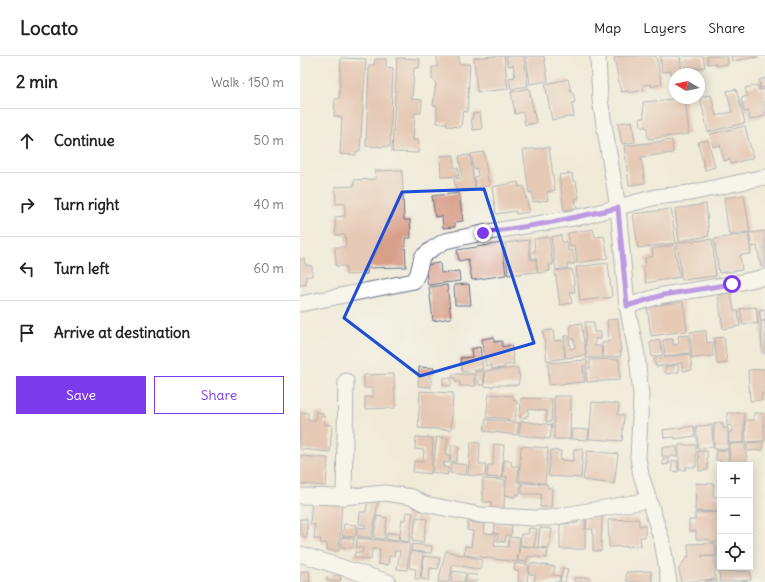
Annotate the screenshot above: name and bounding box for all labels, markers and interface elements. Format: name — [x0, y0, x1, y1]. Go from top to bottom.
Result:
text: Locato — [20, 16, 78, 40]
text: Map — [594, 19, 621, 37]
text: Layers — [643, 19, 686, 37]
text: Share — [708, 19, 745, 37]
north arrow — [669, 68, 705, 104]
text: 2 min — [16, 71, 58, 93]
text: Walk · 150 m — [211, 74, 284, 91]
icon: ahead — [16, 130, 38, 152]
text: Continue — [54, 131, 115, 150]
text: 50 m — [253, 132, 284, 149]
icon: right — [16, 194, 38, 216]
text: Turn right — [54, 195, 119, 214]
text: 40 m — [253, 196, 284, 213]
route end — [474, 224, 492, 242]
icon: left — [16, 258, 38, 280]
text: Turn left — [54, 259, 109, 278]
text: 60 m — [253, 260, 284, 277]
route start — [723, 275, 741, 293]
icon: arrive — [16, 322, 38, 344]
text: Arrive at destination — [54, 323, 190, 342]
button: Save — [16, 376, 146, 414]
button: Share — [154, 376, 284, 414]
map controls — [717, 462, 753, 570]
button: + — [717, 462, 753, 498]
button: − — [717, 498, 753, 534]
button: locate — [717, 534, 753, 570]

